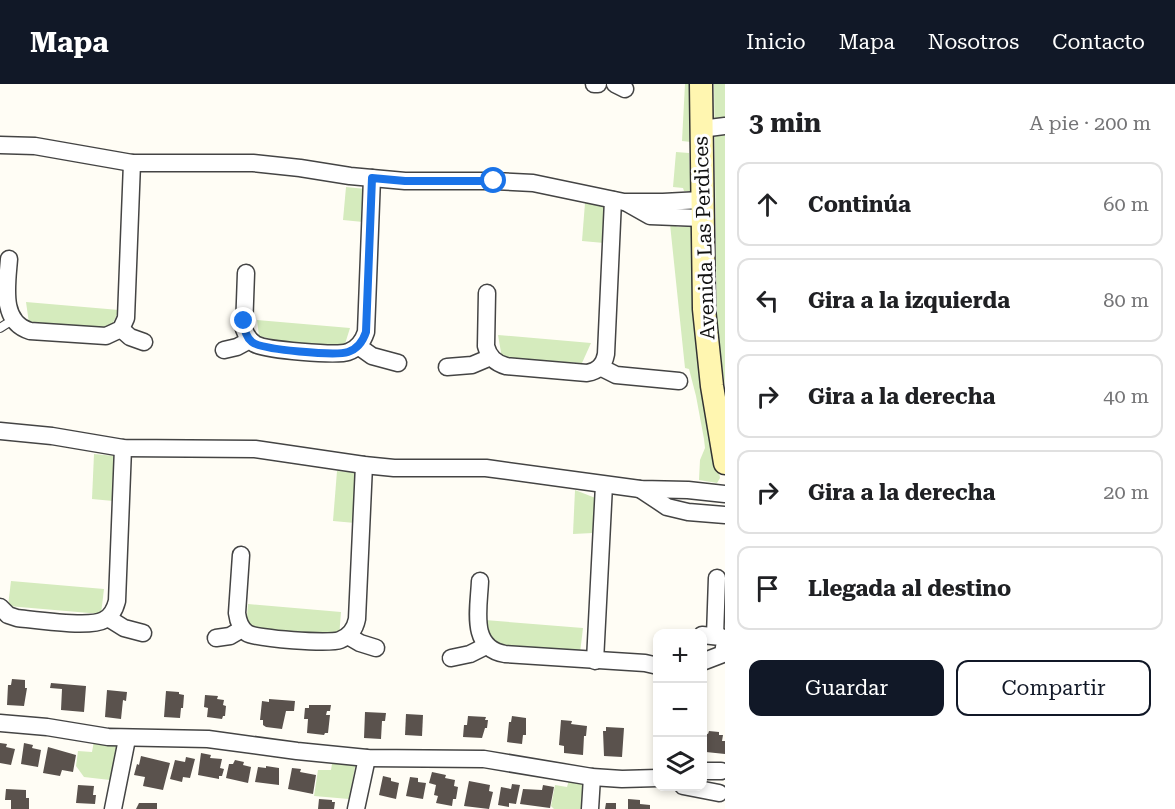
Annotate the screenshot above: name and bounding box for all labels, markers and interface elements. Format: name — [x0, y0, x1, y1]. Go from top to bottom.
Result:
text: Mapa — [30, 26, 109, 59]
text: Inicio — [746, 30, 806, 54]
text: Mapa — [839, 30, 895, 54]
text: Nosotros — [928, 30, 1019, 54]
text: Contacto — [1052, 30, 1145, 54]
text: 3 min — [749, 108, 821, 138]
text: A pie · 200 m — [1029, 111, 1151, 135]
street label: Avenida Las Perdices — [688, 136, 720, 340]
route start — [480, 167, 506, 193]
icon: ahead — [751, 188, 784, 221]
text: Continúa — [808, 192, 911, 217]
text: 60 m — [1103, 192, 1149, 216]
icon: left — [751, 284, 784, 317]
text: Gira a la izquierda — [808, 288, 1010, 313]
text: 80 m — [1103, 288, 1149, 312]
route end — [230, 307, 256, 333]
icon: right — [751, 380, 784, 413]
text: Gira a la derecha — [808, 384, 995, 409]
text: 40 m — [1103, 384, 1149, 408]
icon: right — [751, 476, 784, 509]
text: Gira a la derecha — [808, 480, 995, 505]
text: 20 m — [1103, 480, 1149, 504]
icon: arrive — [751, 572, 784, 605]
text: Llegada al destino — [808, 576, 1011, 601]
map controls — [653, 629, 707, 791]
button: + — [653, 629, 707, 683]
button: Guardar — [749, 660, 944, 716]
button: Compartir — [956, 660, 1151, 716]
button: − — [653, 683, 707, 737]
button: layers — [653, 737, 707, 791]

